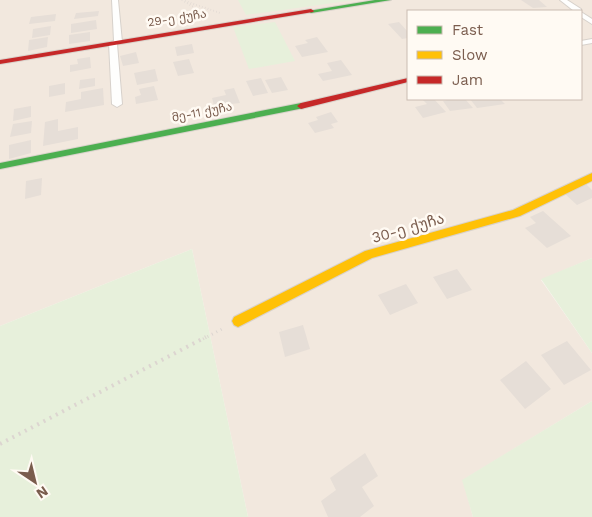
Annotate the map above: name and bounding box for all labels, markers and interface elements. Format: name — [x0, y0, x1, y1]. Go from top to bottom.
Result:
street label: 29-ე ქუჩა — [146, 6, 208, 30]
legend — [407, 10, 582, 100]
text: Fast — [452, 21, 484, 39]
text: Slow — [452, 46, 488, 64]
text: Jam — [452, 71, 483, 89]
street label: მე-11 ქუჩა — [171, 99, 233, 125]
street label: 30-ე ქუჩა — [370, 209, 446, 247]
north arrow — [10, 457, 60, 507]
text: N — [34, 483, 51, 502]

